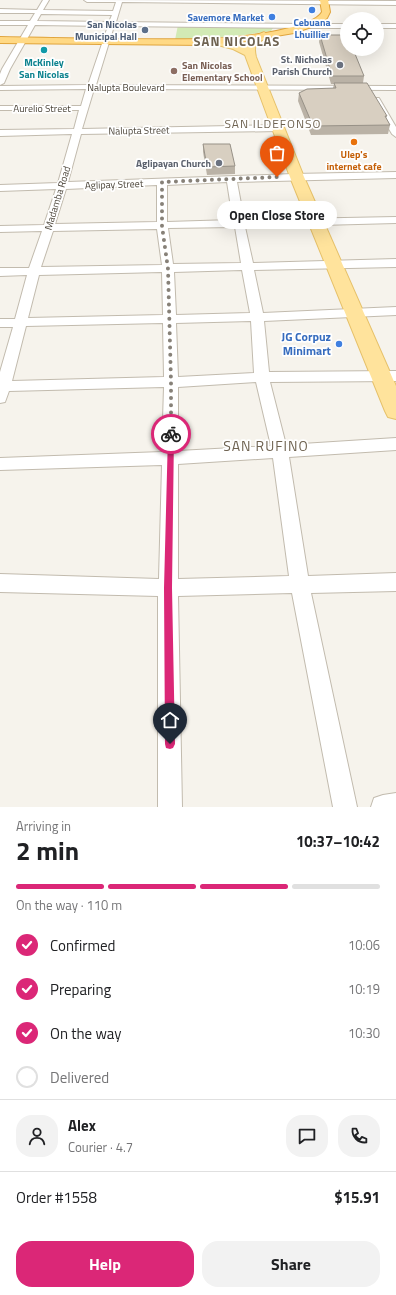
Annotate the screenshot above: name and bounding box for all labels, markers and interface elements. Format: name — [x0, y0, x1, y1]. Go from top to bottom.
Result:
marker: Cebuana Lhuillier — [307, 5, 317, 15]
place label: Savemore Market — [188, 10, 264, 25]
marker: Savemore Market — [267, 12, 277, 22]
map controls — [340, 12, 384, 56]
button: locate — [340, 12, 384, 56]
place label: Cebuana Lhuillier — [293, 15, 331, 42]
place label: San Nicolas Municipal Hall — [75, 17, 137, 44]
marker: San Nicolas Municipal Hall — [140, 25, 150, 35]
district label: SAN NICOLAS — [194, 31, 280, 51]
marker: McKinley San Nicolas — [39, 45, 49, 55]
place label: St. Nicholas Parish Church — [272, 52, 332, 79]
place label: McKinley San Nicolas — [19, 55, 69, 82]
place label: San Nicolas Elementary School — [182, 58, 263, 85]
marker: St. Nicholas Parish Church — [335, 60, 345, 70]
marker: San Nicolas Elementary School — [169, 66, 179, 76]
street label: Nalupta Boulevard — [87, 80, 165, 95]
street label: Aurelio Street — [13, 101, 71, 116]
district label: SAN ILDEFONSO — [224, 114, 322, 133]
street label: Nalupta Street — [108, 122, 170, 139]
pin — [260, 136, 294, 177]
marker: Ulep's internet cafe — [349, 137, 359, 147]
icon: bag — [266, 142, 288, 164]
place label: Ulep's internet cafe — [326, 147, 382, 174]
place label: Aglipayan Church — [136, 156, 211, 171]
marker: Aglipayan Church — [214, 158, 224, 168]
street label: Madamba Road — [41, 164, 74, 232]
street label: Aglipay Street — [84, 176, 144, 193]
callout: Open Close Store — [217, 201, 337, 229]
text: Open Close Store — [229, 205, 325, 225]
place label: JG Corpuz Minimart — [282, 327, 332, 360]
marker: JG Corpuz Minimart — [334, 339, 344, 349]
courier — [151, 414, 191, 454]
icon: bike — [160, 423, 182, 445]
district label: SAN RUFINO — [223, 435, 309, 456]
pin — [153, 703, 187, 744]
icon: home — [159, 709, 181, 731]
text: Arriving in — [16, 816, 71, 836]
text: 10:37–10:42 — [296, 830, 380, 853]
text: 2 min — [16, 831, 79, 870]
text: On the way · 110 m — [16, 895, 122, 915]
icon: check — [16, 934, 38, 956]
text: Confirmed — [50, 934, 115, 957]
text: 10:06 — [348, 935, 380, 955]
icon: check — [16, 978, 38, 1000]
text: Preparing — [50, 978, 111, 1001]
text: 10:19 — [348, 979, 380, 999]
icon: check — [16, 1022, 38, 1044]
text: On the way — [50, 1022, 122, 1045]
text: 10:30 — [348, 1023, 380, 1043]
text: Delivered — [50, 1066, 109, 1089]
text: Alex — [68, 1114, 96, 1137]
button: person — [16, 1115, 58, 1157]
button: chat — [286, 1115, 328, 1157]
button: phone — [338, 1115, 380, 1157]
text: Courier · 4.7 — [68, 1137, 133, 1157]
text: Order #1558 — [16, 1186, 97, 1209]
text: $15.91 — [334, 1186, 380, 1209]
button: Help — [16, 1241, 194, 1287]
button: Share — [202, 1241, 380, 1287]

